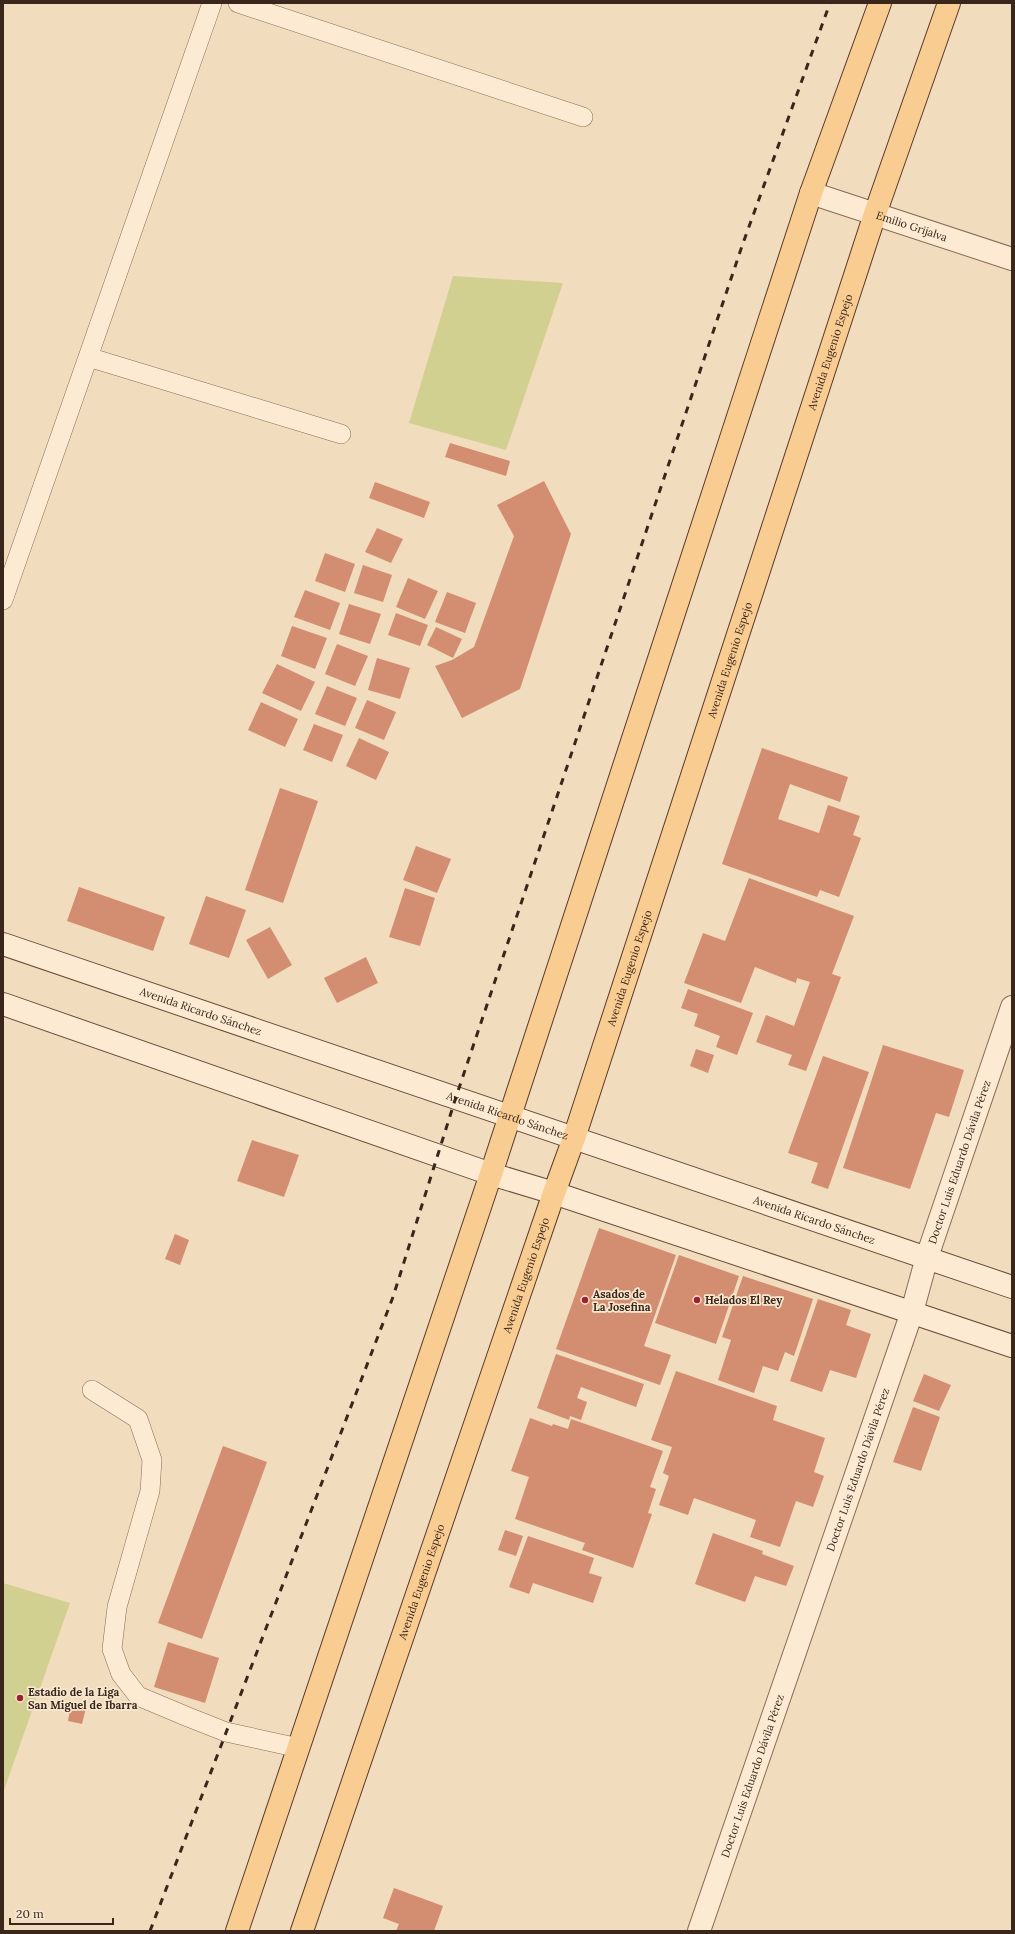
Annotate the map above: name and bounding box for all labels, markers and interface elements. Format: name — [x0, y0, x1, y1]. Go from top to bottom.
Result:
street label: Emilio Grijalva — [874, 208, 949, 244]
street label: Avenida Eugenio Espejo — [804, 292, 855, 413]
street label: Avenida Eugenio Espejo — [704, 600, 755, 721]
street label: Avenida Eugenio Espejo — [604, 908, 655, 1029]
street label: Avenida Ricardo Sánchez — [137, 984, 264, 1039]
street label: Doctor Luis Eduardo Dávila Pérez — [925, 1078, 994, 1246]
street label: Avenida Ricardo Sánchez — [444, 1088, 571, 1143]
street label: Avenida Ricardo Sánchez — [751, 1192, 878, 1247]
street label: Avenida Eugenio Espejo — [499, 1216, 552, 1336]
place label: Asados de La Josefina — [593, 1287, 651, 1314]
place label: Helados El Rey — [705, 1293, 783, 1307]
marker: Asados de La Josefina — [580, 1295, 590, 1305]
marker: Helados El Rey — [692, 1295, 702, 1305]
street label: Doctor Luis Eduardo Dávila Pérez — [823, 1386, 892, 1553]
street label: Avenida Eugenio Espejo — [395, 1522, 447, 1642]
place label: Estadio de la Liga San Miguel de Ibarra — [28, 1685, 138, 1712]
street label: Doctor Luis Eduardo Dávila Pérez — [718, 1692, 787, 1859]
marker: Estadio de la Liga San Miguel de Ibarra — [15, 1693, 25, 1703]
scale bar — [10, 1900, 113, 1926]
text: 20 m — [16, 1906, 44, 1921]

